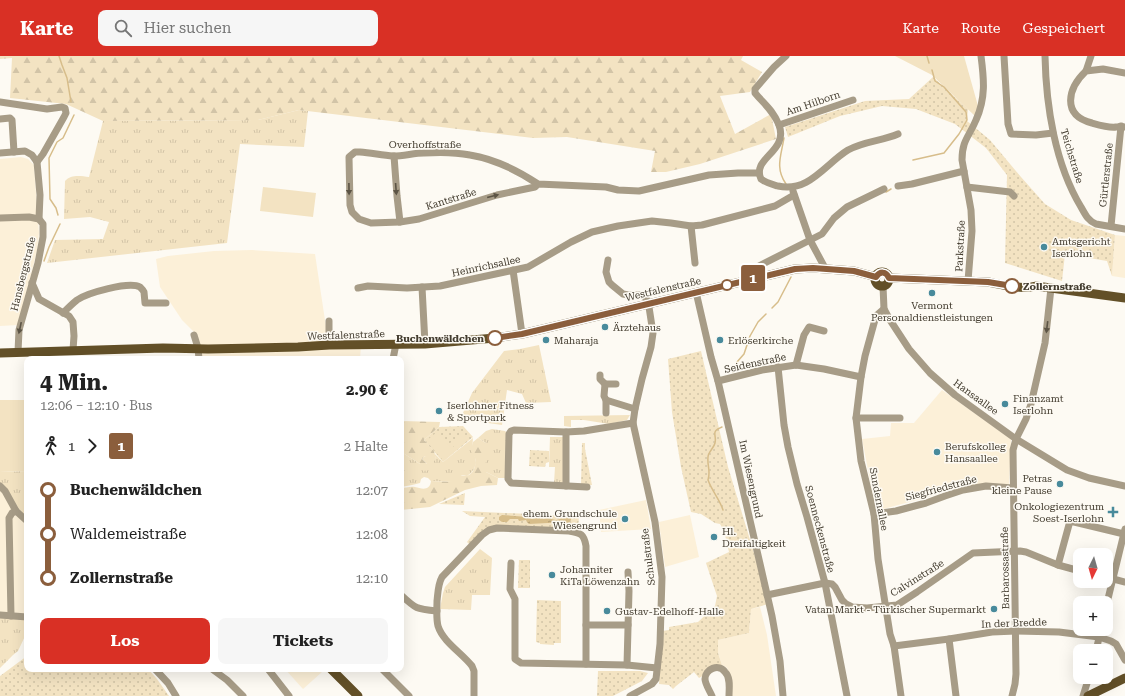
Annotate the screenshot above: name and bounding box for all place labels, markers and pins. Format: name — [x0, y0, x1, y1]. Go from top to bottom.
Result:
place label: Amtsgericht Iserlohn — [1052, 236, 1111, 259]
marker: Amtsgericht Iserlohn — [1039, 242, 1049, 252]
marker: Zollernstraße — [1004, 278, 1020, 294]
unlabelled marker — [721, 279, 733, 291]
place label: Zollernstraße — [1023, 281, 1092, 292]
marker: Vermont Personaldienstleistungen — [927, 288, 937, 298]
place label: Vermont Personaldienstleistungen — [871, 300, 994, 323]
marker: Ärztehaus — [600, 322, 610, 332]
place label: Ärztehaus — [613, 322, 661, 333]
marker: Buchenwäldchen — [487, 330, 503, 346]
place label: Buchenwäldchen — [396, 333, 484, 344]
marker: Maharaja — [541, 335, 551, 345]
place label: Maharaja — [554, 335, 599, 346]
marker: Erlöserkirche — [715, 335, 725, 345]
place label: Erlöserkirche — [728, 335, 794, 346]
place label: Finanzamt Iserlohn — [1013, 393, 1064, 416]
marker: Finanzamt Iserlohn — [1000, 399, 1010, 409]
place label: Iserlohner Fitness & Sportpark — [447, 400, 534, 423]
marker: Iserlohner Fitness & Sportpark — [434, 406, 444, 416]
place label: Berufskolleg Hansaallee — [945, 441, 1006, 464]
marker: Berufskolleg Hansaallee — [932, 447, 942, 457]
place label: Petras kleine Pause — [992, 473, 1053, 496]
marker: Petras kleine Pause — [1055, 479, 1065, 489]
place label: Onkologiezentrum Soest-Iserlohn — [1014, 501, 1105, 524]
marker: Onkologiezentrum Soest-Iserlohn — [1107, 506, 1119, 518]
place label: ehem. Grundschule Wiesengrund — [523, 508, 618, 531]
marker: ehem. Grundschule Wiesengrund — [620, 514, 630, 524]
place label: Hl. Dreifaltigkeit — [722, 526, 786, 549]
marker: Hl. Dreifaltigkeit — [709, 532, 719, 542]
place label: Johanniter KiTa Löwenzahn — [560, 564, 640, 587]
marker: Johanniter KiTa Löwenzahn — [547, 570, 557, 580]
place label: Vatan Markt - Türkischer Supermarkt — [805, 604, 986, 615]
marker: Vatan Markt - Türkischer Supermarkt — [989, 604, 999, 614]
marker: Gustav-Edelhoff-Halle — [602, 606, 612, 616]
place label: Gustav-Edelhoff-Halle — [615, 606, 724, 617]

